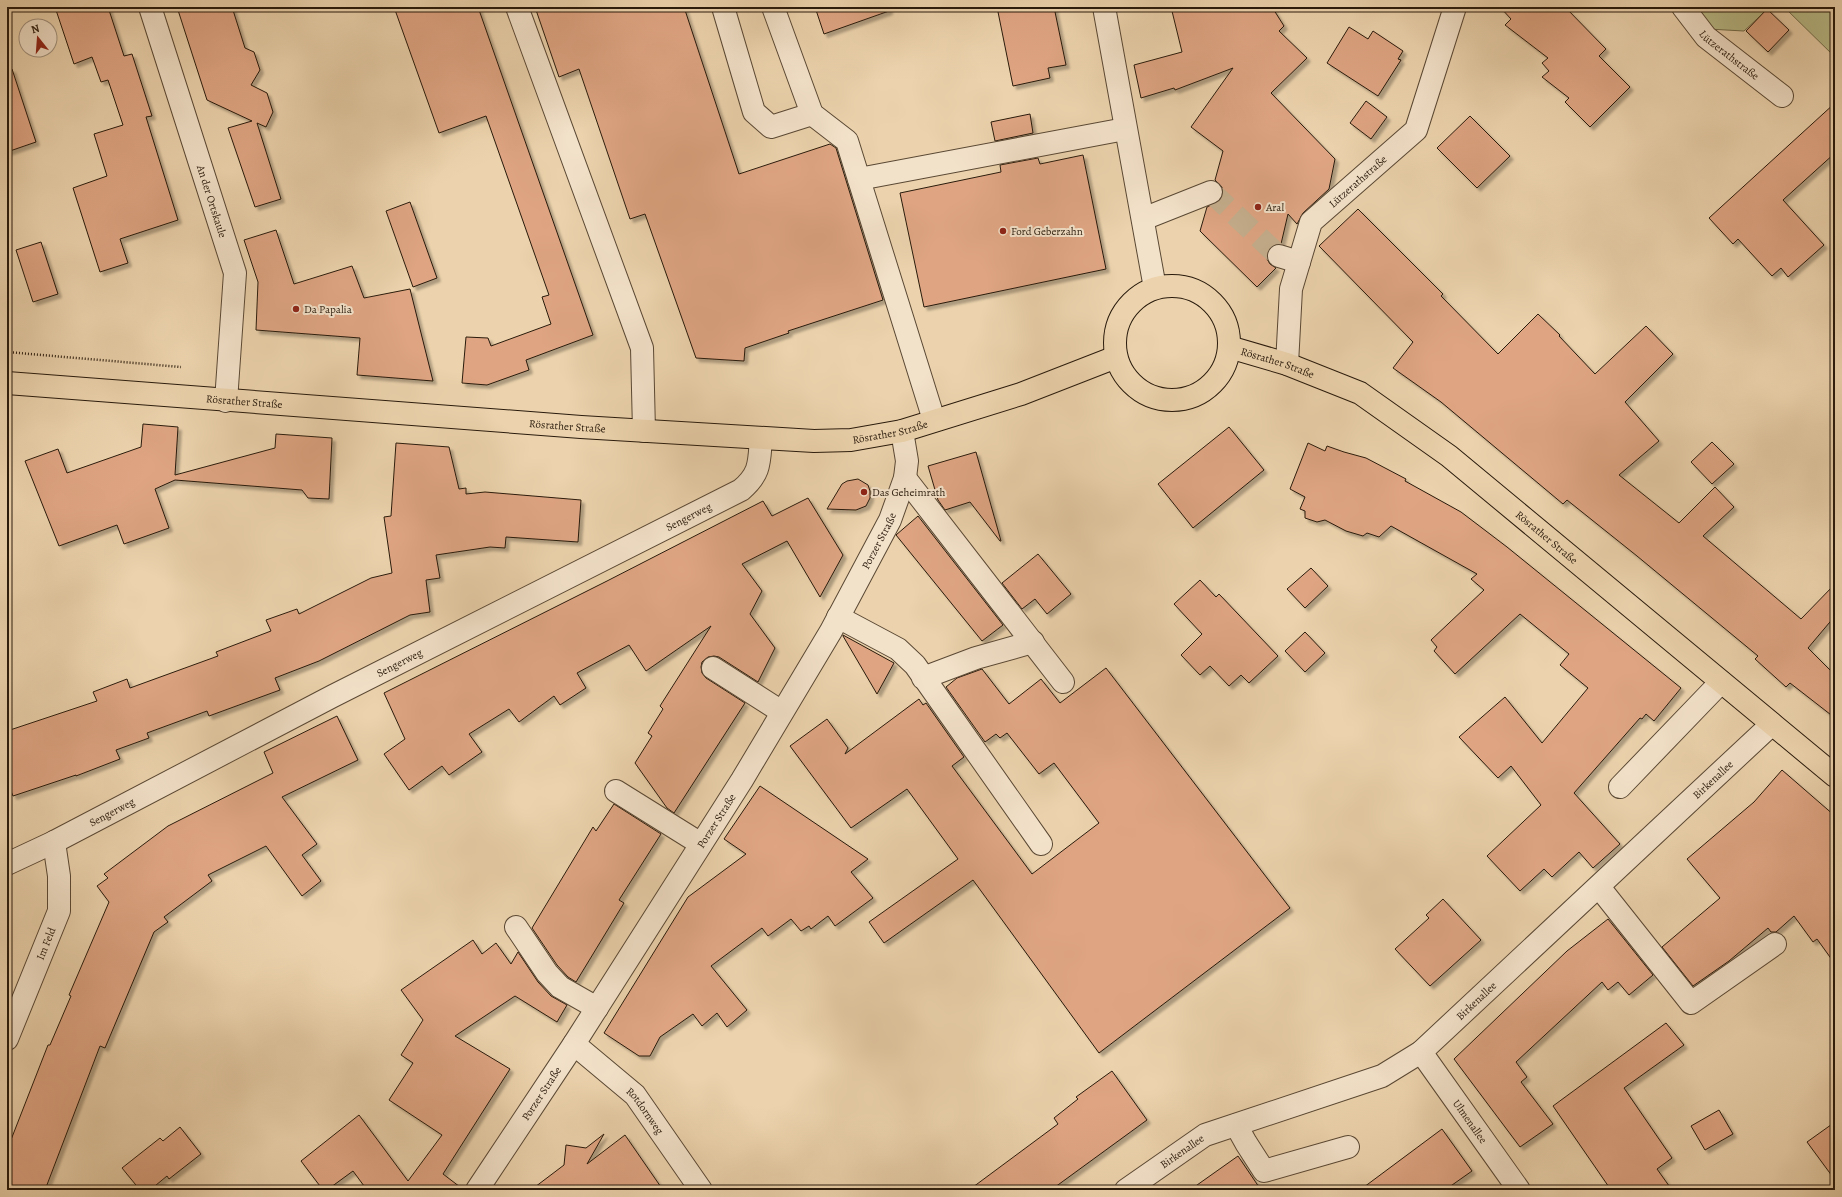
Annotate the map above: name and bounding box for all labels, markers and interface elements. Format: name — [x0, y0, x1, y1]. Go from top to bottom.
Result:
north arrow — [18, 18, 58, 58]
text: N — [29, 21, 41, 37]
street label: Lützerathstraße — [1696, 27, 1762, 83]
street label: Lützerathstraße — [1325, 152, 1390, 211]
street label: An der Ortskaule — [193, 162, 231, 240]
place label: Aral — [1265, 200, 1284, 215]
marker: Aral — [1253, 202, 1263, 212]
place label: Ford Geberzahn — [1011, 224, 1083, 239]
marker: Ford Geberzahn — [998, 226, 1008, 236]
place label: Da Papalia — [304, 302, 353, 317]
marker: Da Papalia — [291, 304, 301, 314]
street label: Rösrather Straße — [1239, 343, 1317, 382]
street label: Rösrather Straße — [206, 391, 283, 412]
street label: Rösrather Straße — [529, 416, 606, 436]
street label: Rösrather Straße — [851, 416, 930, 447]
place label: Das Geheimrath — [872, 485, 945, 500]
marker: Das Geheimrath — [859, 487, 869, 497]
street label: Sengerweg — [663, 498, 714, 534]
street label: Rösrather Straße — [1512, 507, 1581, 567]
street label: Porzer Straße — [858, 510, 900, 572]
street label: Sengerweg — [374, 645, 425, 680]
street label: Birkenallee — [1689, 757, 1736, 802]
street label: Porzer Straße — [693, 790, 739, 851]
street label: Sengerweg — [86, 793, 137, 830]
street label: Im Feld — [32, 925, 59, 962]
street label: Birkenallee — [1453, 978, 1500, 1023]
street label: Porzer Straße — [518, 1063, 565, 1123]
street label: Rotdornweg — [623, 1083, 668, 1137]
street label: Ulmenallee — [1449, 1096, 1491, 1146]
street label: Birkenallee — [1157, 1131, 1207, 1172]

